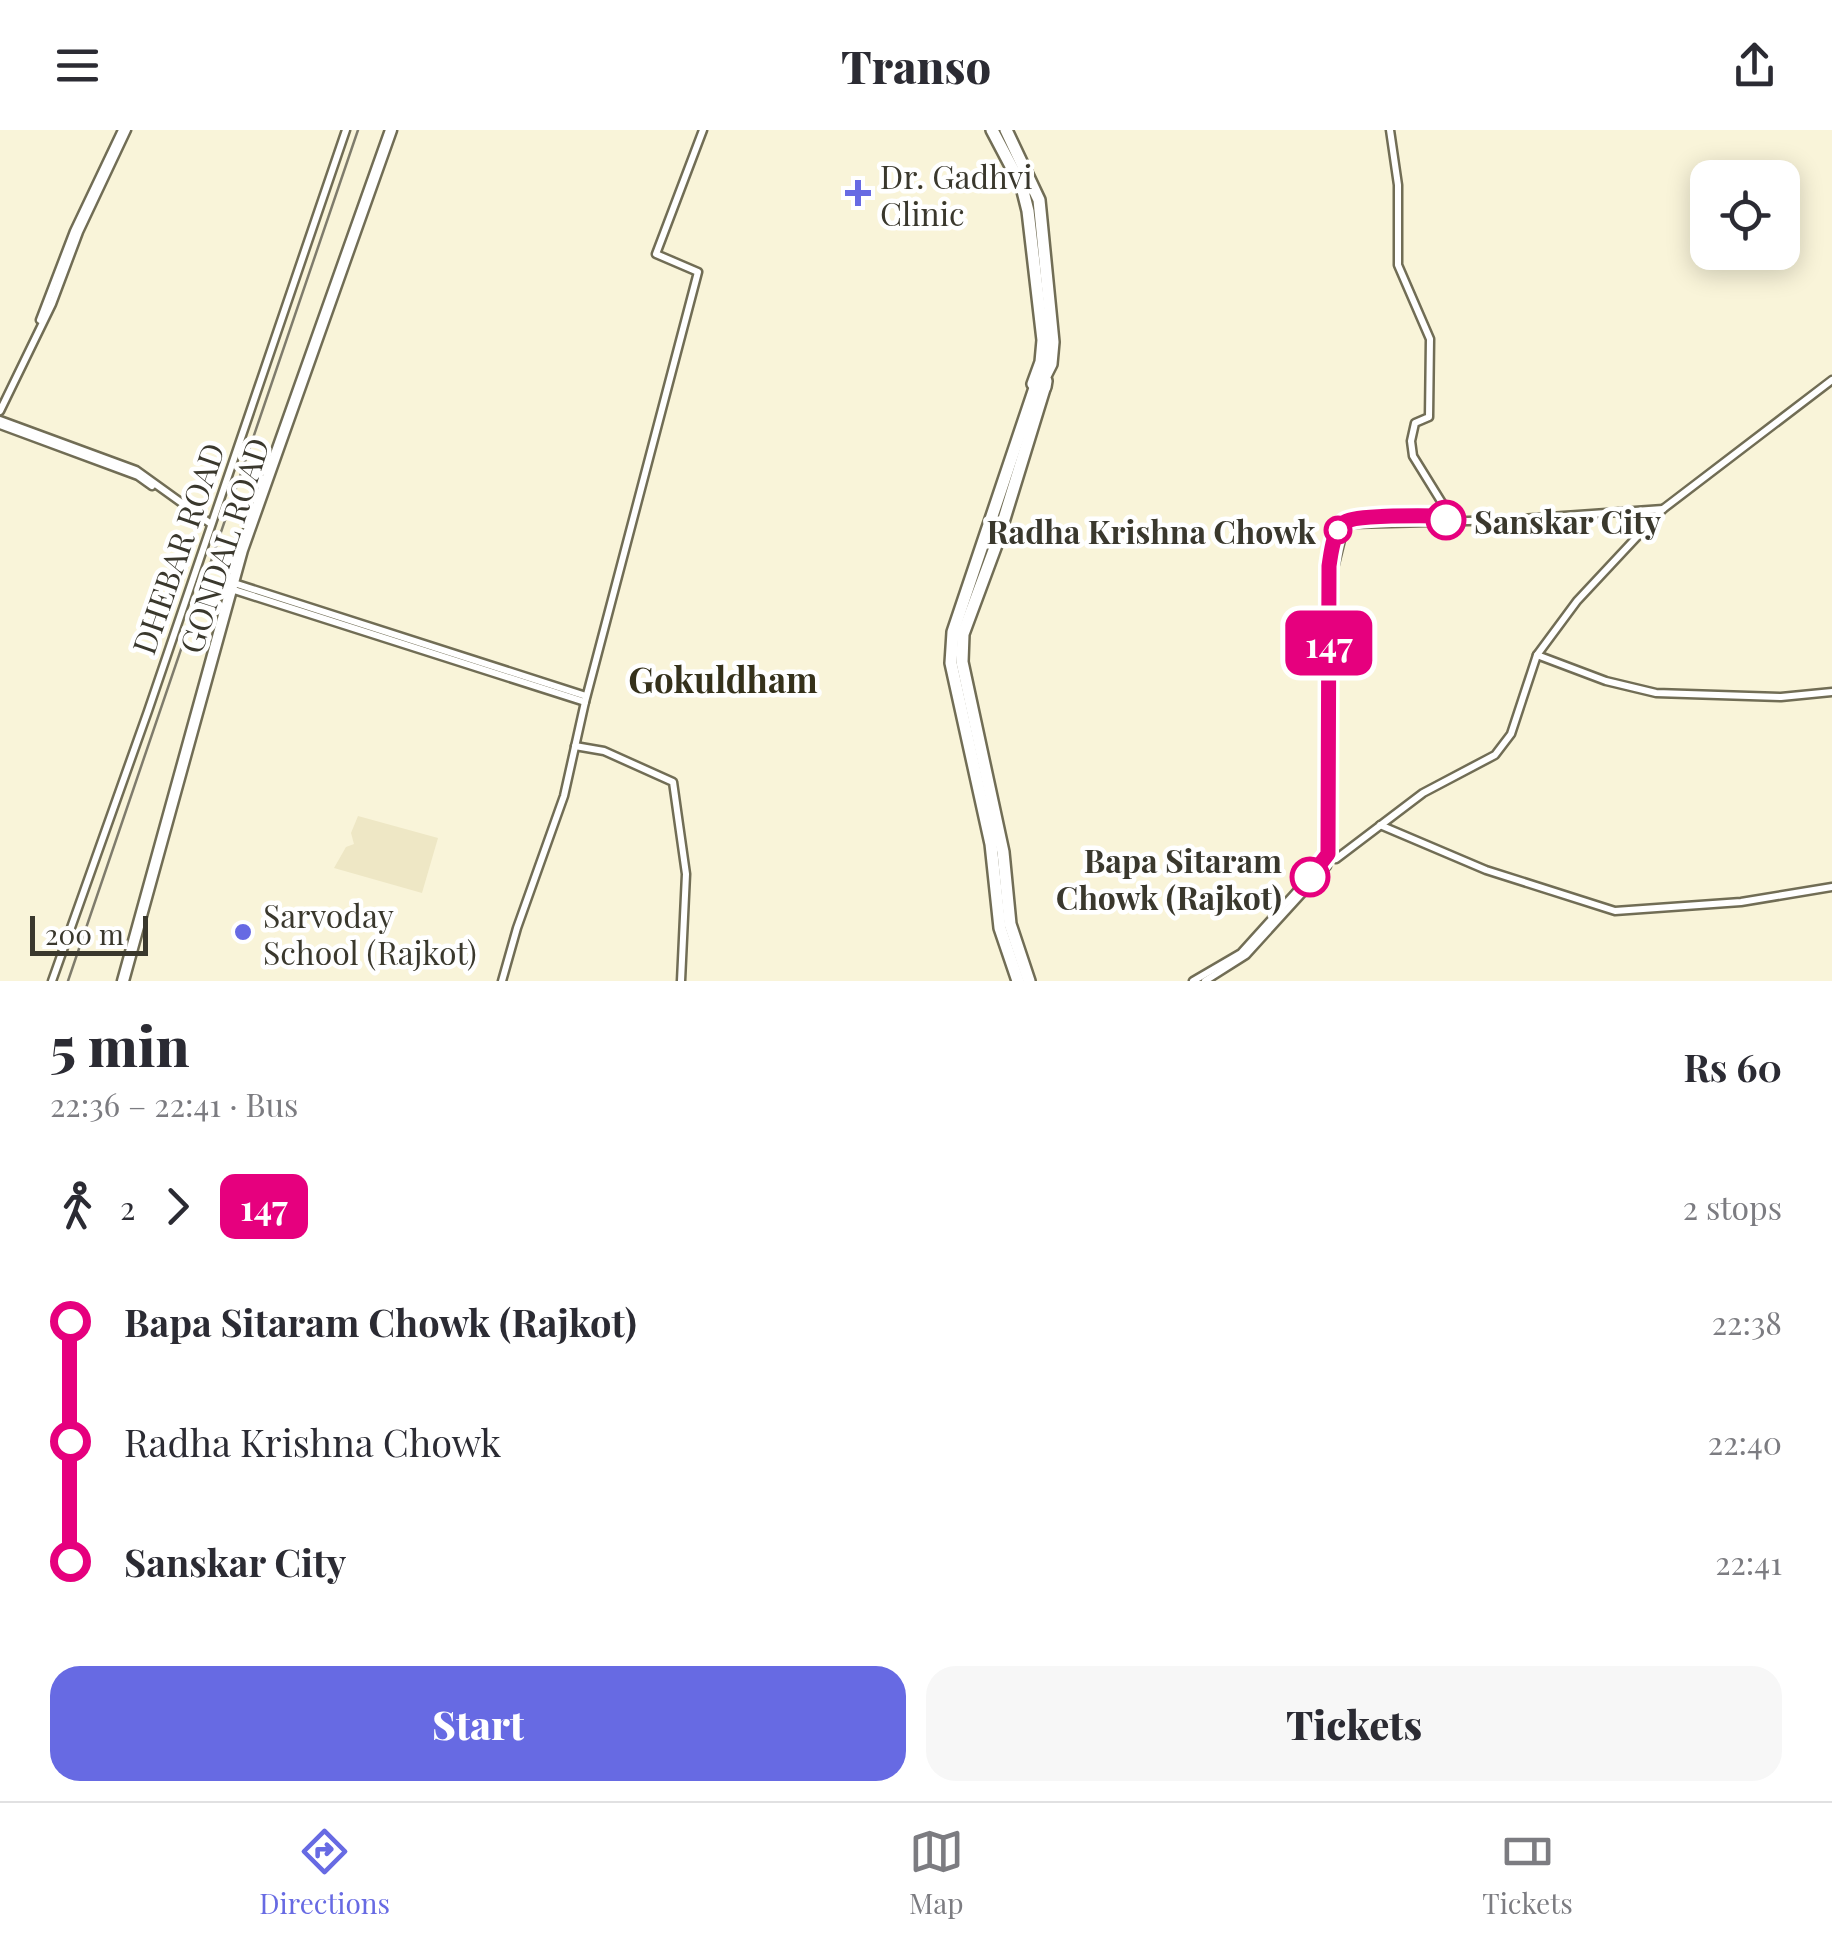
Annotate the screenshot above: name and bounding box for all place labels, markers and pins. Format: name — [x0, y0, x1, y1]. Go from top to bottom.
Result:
place label: Dr. Gadhvi Clinic — [880, 154, 1033, 234]
marker: Dr. Gadhvi Clinic — [845, 180, 871, 206]
place label: Sanskar City — [1474, 499, 1661, 542]
marker: Sanskar City — [1427, 501, 1465, 539]
place label: Radha Krishna Chowk — [986, 509, 1316, 552]
marker: Radha Krishna Chowk — [1325, 517, 1351, 543]
place label: Bapa Sitaram Chowk (Rajkot) — [1056, 838, 1282, 918]
marker: Bapa Sitaram Chowk (Rajkot) — [1291, 858, 1329, 896]
place label: Sarvoday School (Rajkot) — [263, 893, 477, 973]
marker: Sarvoday School (Rajkot) — [232, 921, 254, 943]

